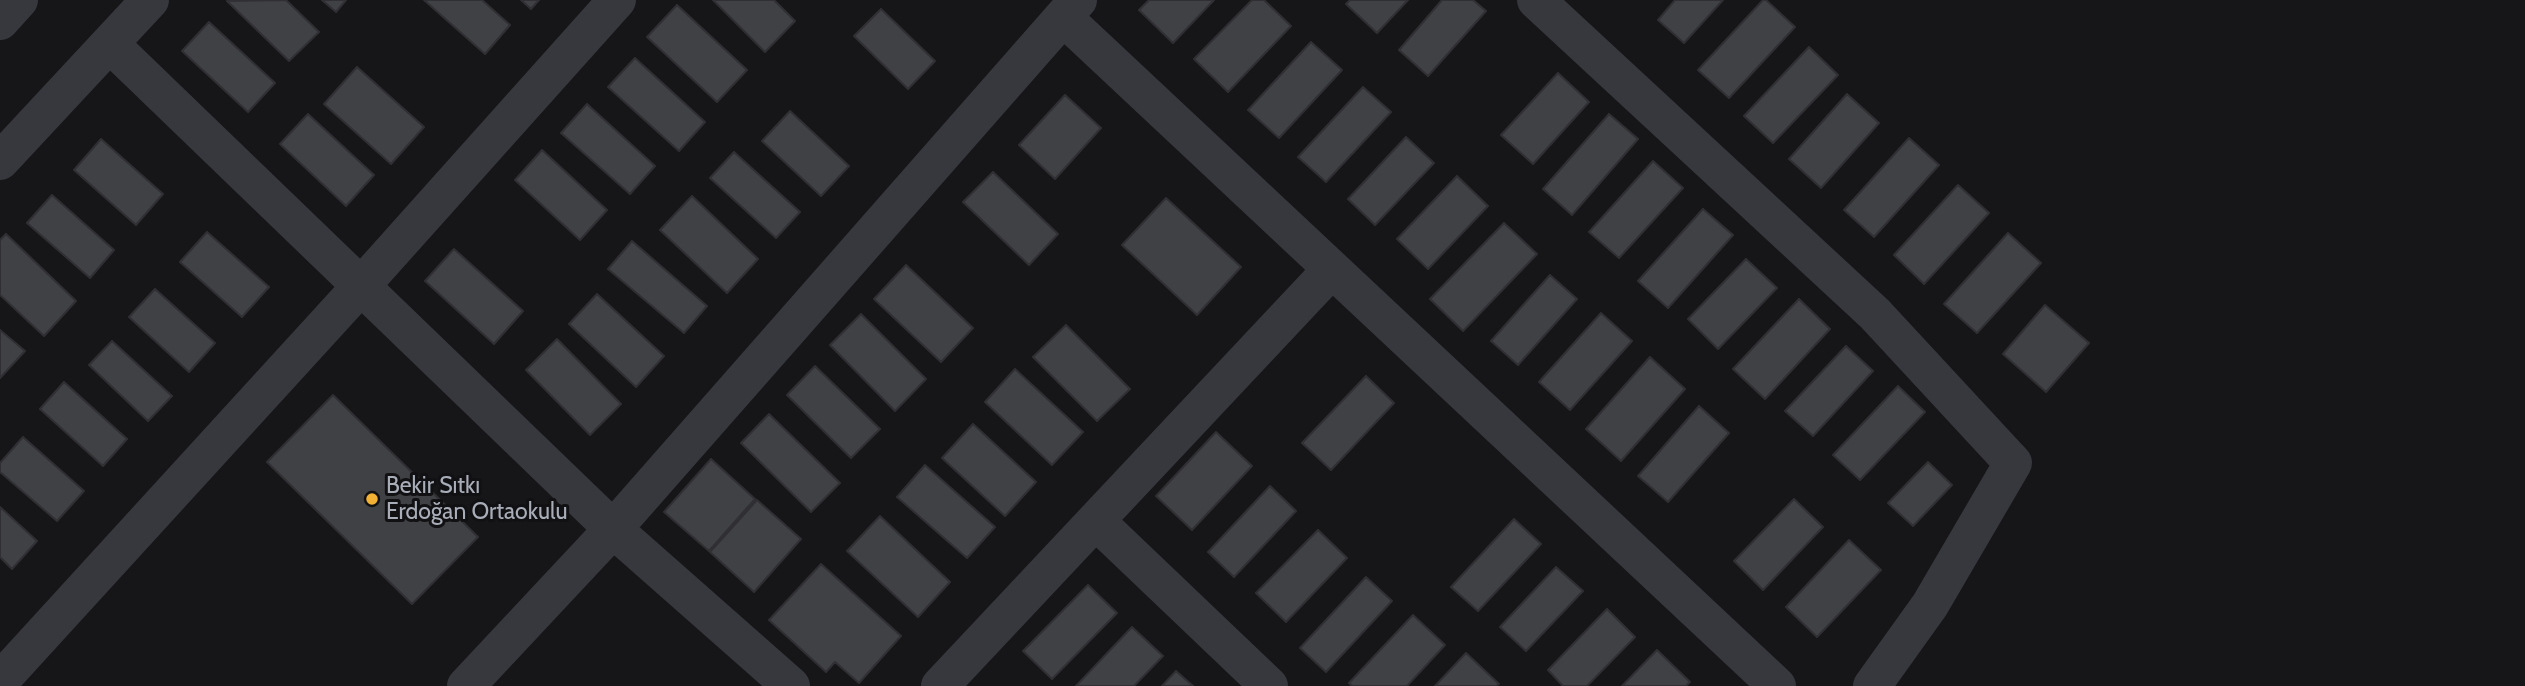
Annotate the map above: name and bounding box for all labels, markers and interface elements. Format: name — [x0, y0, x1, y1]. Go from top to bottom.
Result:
place label: Bekir Sıtkı Erdoğan Ortaokulu — [386, 472, 568, 526]
marker: Bekir Sıtkı Erdoğan Ortaokulu — [364, 491, 380, 507]

